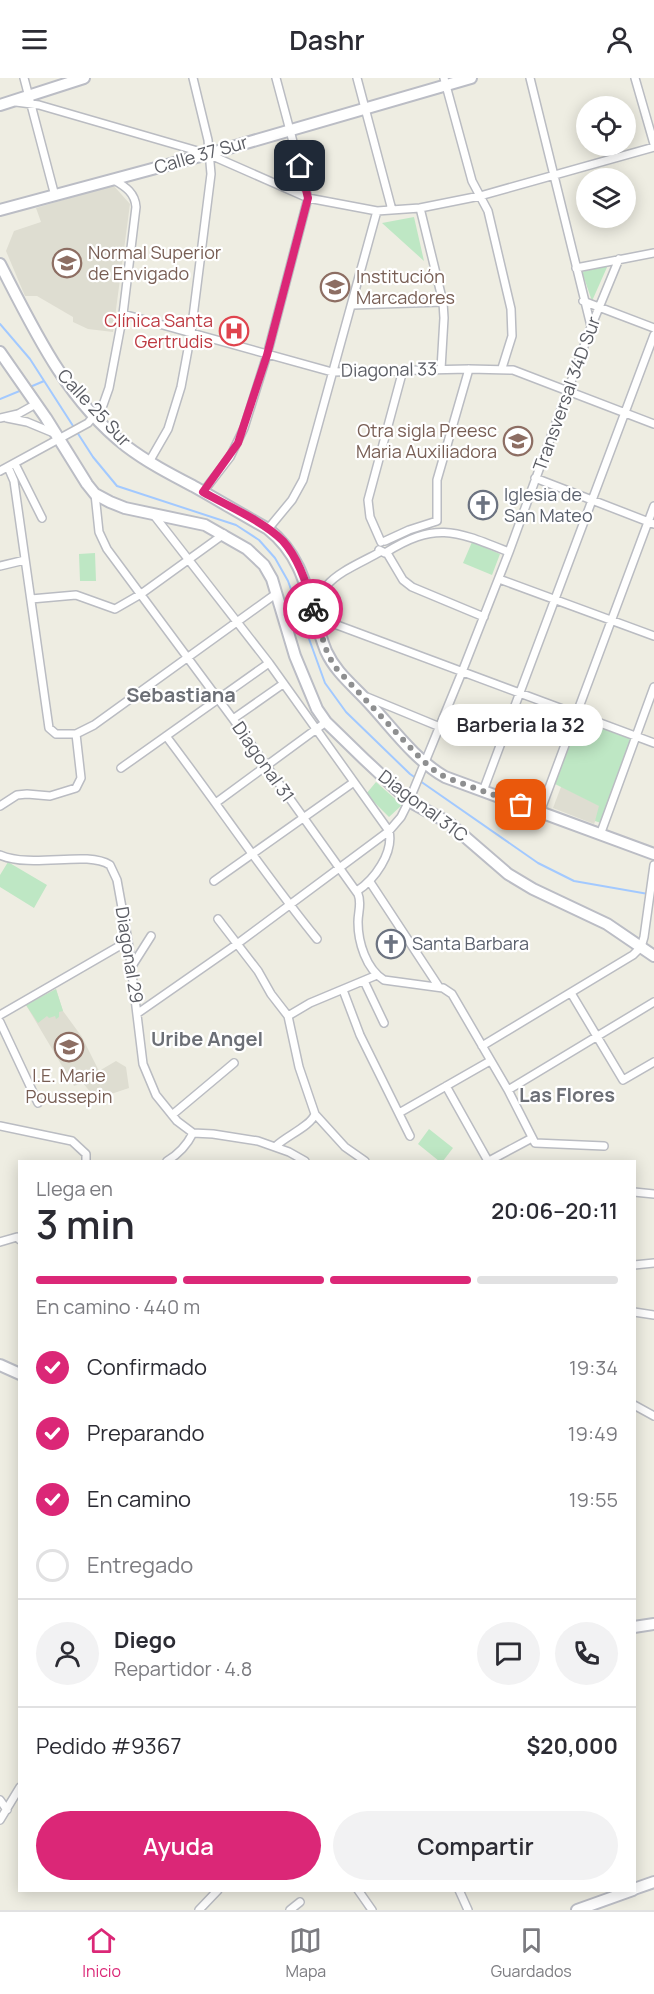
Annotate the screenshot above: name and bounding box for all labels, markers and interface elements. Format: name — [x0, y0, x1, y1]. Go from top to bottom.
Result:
text: Dashr — [289, 21, 365, 58]
icon: menu — [18, 23, 51, 56]
icon: person — [603, 23, 636, 56]
map controls — [576, 96, 636, 228]
button: locate — [576, 96, 636, 156]
street label: Calle 37 Sur — [151, 129, 251, 179]
pin — [274, 140, 325, 191]
icon: home — [283, 149, 316, 182]
button: layers — [576, 168, 636, 228]
place label: Normal Superior de Envigado — [88, 240, 222, 285]
school or university icon: Normal Superior de Envigado — [51, 247, 83, 279]
place label: Institución Marcadores — [356, 264, 455, 309]
school or university icon: Institución Marcadores — [319, 271, 351, 303]
place label: Clínica Santa Gertrudis — [104, 308, 213, 353]
street label: Transversal 34D Sur — [527, 313, 605, 474]
hospital icon: Clínica Santa Gertrudis — [218, 315, 250, 347]
street label: Diagonal 33 — [341, 356, 437, 382]
street label: Calle 25 Sur — [53, 363, 137, 452]
place label: Otra sigla Preesc Maria Auxiliadora — [356, 418, 497, 463]
school or university icon: Otra sigla Preesc Maria Auxiliadora — [502, 425, 534, 457]
place label: Iglesia de San Mateo — [504, 482, 593, 527]
church icon: Iglesia de San Mateo — [467, 489, 499, 521]
courier — [283, 579, 343, 639]
icon: bike — [297, 593, 330, 626]
district label: Sebastiana — [126, 681, 236, 708]
callout: Barberia la 32 — [438, 703, 604, 745]
text: Barberia la 32 — [457, 711, 584, 738]
street label: Diagonal 31 — [227, 716, 300, 806]
street label: Diagonal 31C — [374, 764, 473, 847]
pin — [495, 779, 546, 830]
icon: bag — [504, 788, 537, 821]
street label: Diagonal 29 — [111, 905, 149, 1005]
church icon: Santa Barbara — [375, 928, 407, 960]
place label: Santa Barbara — [412, 931, 529, 955]
district label: Uribe Angel — [151, 1025, 263, 1052]
school or university icon: I.E. Marie Poussepin — [53, 1031, 85, 1063]
place label: I.E. Marie Poussepin — [26, 1063, 112, 1108]
district label: Las Flores — [519, 1081, 615, 1108]
text: Llega en — [36, 1175, 113, 1202]
text: 20:06–20:11 — [491, 1196, 618, 1226]
text: 3 min — [36, 1197, 135, 1251]
text: En camino · 440 m — [36, 1293, 200, 1320]
icon: check — [36, 1351, 69, 1384]
text: Confirmado — [87, 1352, 207, 1382]
text: 19:34 — [569, 1354, 618, 1381]
icon: check — [36, 1417, 69, 1450]
text: Preparando — [87, 1418, 205, 1448]
text: 19:49 — [568, 1420, 618, 1447]
icon: check — [36, 1483, 69, 1516]
text: En camino — [87, 1484, 191, 1514]
text: 19:55 — [569, 1486, 618, 1513]
text: Entregado — [87, 1550, 193, 1580]
button: person — [36, 1622, 99, 1685]
button: chat — [477, 1622, 540, 1685]
button: phone — [555, 1622, 618, 1685]
text: Diego — [114, 1625, 176, 1655]
text: Repartidor · 4.8 — [114, 1655, 252, 1682]
text: Pedido #9367 — [36, 1731, 181, 1761]
text: $20,000 — [527, 1731, 618, 1761]
button: Ayuda — [36, 1811, 321, 1880]
button: Compartir — [333, 1811, 618, 1880]
tab: Inicio — [82, 1924, 121, 1982]
tab: Mapa — [286, 1924, 326, 1982]
tab: Guardados — [491, 1924, 572, 1982]

